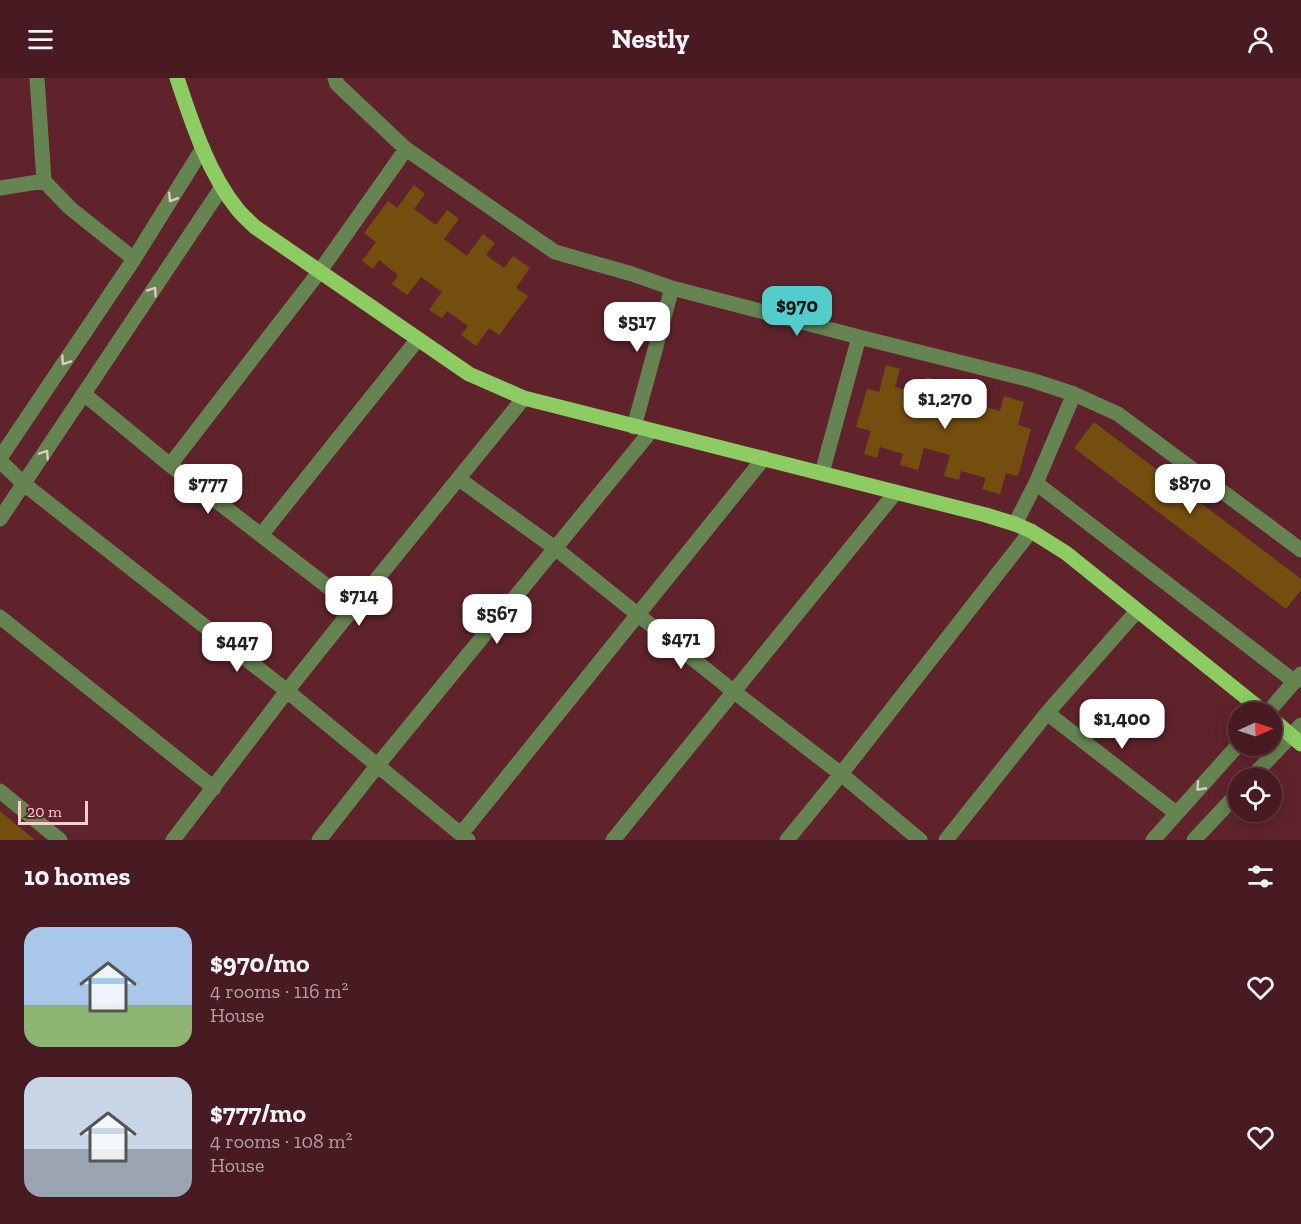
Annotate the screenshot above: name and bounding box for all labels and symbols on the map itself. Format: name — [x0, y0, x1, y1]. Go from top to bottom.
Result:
one-way arrow — [167, 192, 179, 202]
pin: $970 — [761, 286, 833, 337]
one-way arrow — [145, 287, 157, 297]
pin: $517 — [601, 302, 673, 353]
one-way arrow — [61, 354, 72, 365]
pin: $1,270 — [896, 379, 994, 430]
one-way arrow — [37, 449, 48, 460]
pin: $777 — [172, 464, 244, 515]
pin: $870 — [1154, 464, 1226, 515]
pin: $714 — [323, 576, 395, 627]
pin: $567 — [461, 594, 533, 645]
pin: $471 — [645, 619, 717, 670]
pin: $447 — [201, 622, 273, 673]
pin: $1,400 — [1073, 699, 1171, 750]
north arrow — [1228, 702, 1282, 756]
one-way arrow — [1196, 780, 1207, 791]
scale bar — [18, 798, 88, 826]

